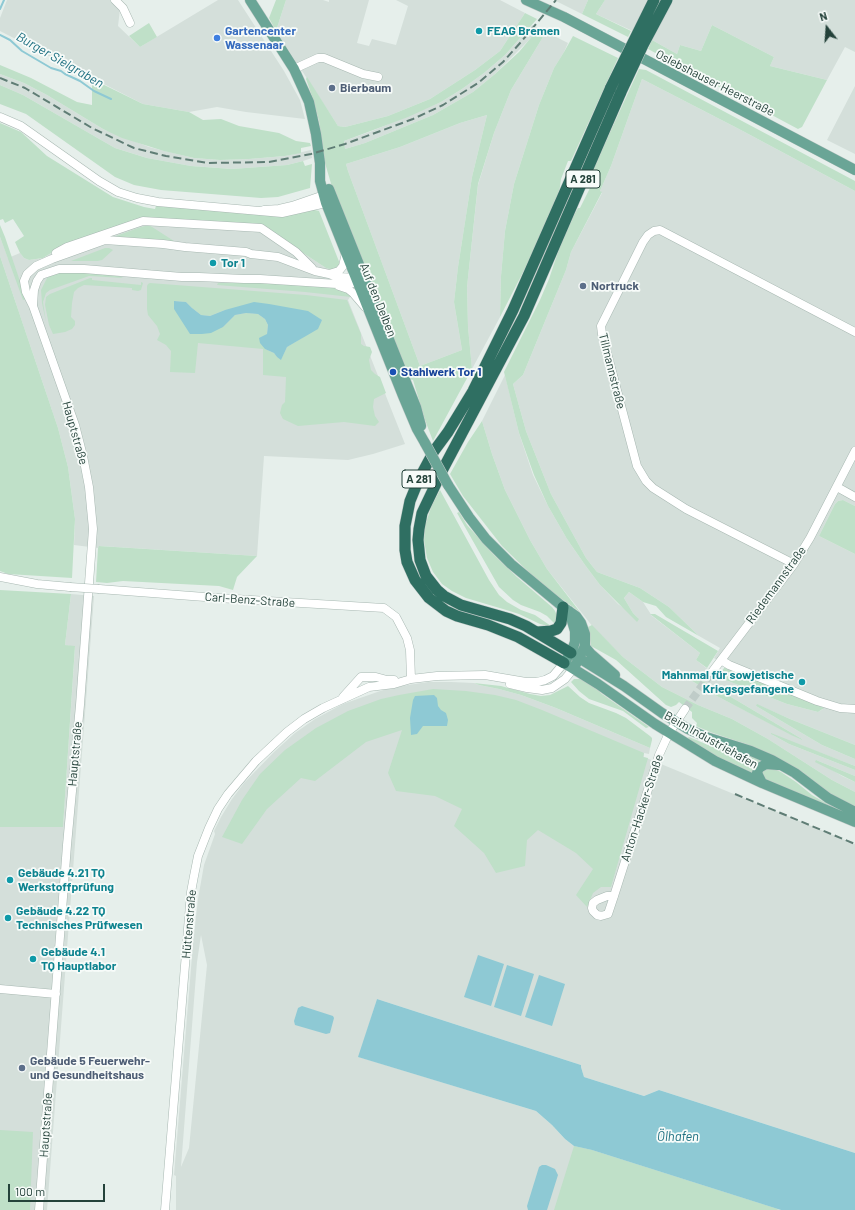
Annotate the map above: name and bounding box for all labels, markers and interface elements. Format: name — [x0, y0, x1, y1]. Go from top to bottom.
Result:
north arrow — [807, 8, 847, 48]
text: N — [818, 9, 829, 23]
place label: Gartencenter Wassenaar — [225, 24, 296, 52]
place label: FEAG Bremen — [487, 24, 560, 38]
marker: FEAG Bremen — [474, 26, 484, 36]
water label: Burger Sielgraben — [14, 29, 106, 91]
marker: Gartencenter Wassenaar — [212, 33, 222, 43]
street label: Oslebshauser Heerstraße — [653, 47, 777, 119]
place label: Bierbaum — [340, 81, 391, 95]
marker: Bierbaum — [327, 83, 337, 93]
road number: A 281 — [566, 170, 600, 188]
place label: Tor 1 — [221, 256, 245, 270]
marker: Tor 1 — [208, 258, 218, 268]
street label: Auf den Delben — [357, 261, 399, 339]
place label: Nortruck — [591, 279, 639, 293]
marker: Nortruck — [578, 281, 588, 291]
street label: Tillmannstraße — [596, 331, 628, 411]
place label: Stahlwerk Tor 1 — [401, 365, 481, 379]
marker: Stahlwerk Tor 1 — [388, 367, 398, 377]
street label: Hauptstraße — [59, 400, 91, 466]
road number: A 281 — [402, 470, 436, 488]
street label: Riedemannstraße — [743, 543, 809, 627]
street label: Carl-Benz-Straße — [204, 590, 296, 610]
place label: Mahnmal für sowjetische Kriegsgefangene — [662, 668, 794, 696]
marker: Mahnmal für sowjetische Kriegsgefangene — [797, 677, 807, 687]
street label: Beim Industriehafen — [662, 708, 760, 772]
street label: Hauptstraße — [65, 721, 85, 787]
street label: Anton-Hacker-Straße — [618, 753, 666, 863]
place label: Gebäude 4.21 TQ Werkstoffprüfung — [18, 866, 114, 894]
marker: Gebäude 4.21 TQ Werkstoffprüfung — [5, 875, 15, 885]
street label: Hüttenstraße — [179, 889, 199, 959]
place label: Gebäude 4.22 TQ Technisches Prüfwesen — [16, 904, 143, 932]
marker: Gebäude 4.22 TQ Technisches Prüfwesen — [3, 913, 13, 923]
place label: Gebäude 4.1 TQ Hauptlabor — [41, 945, 116, 973]
marker: Gebäude 4.1 TQ Hauptlabor — [28, 954, 38, 964]
place label: Gebäude 5 Feuerwehr- und Gesundheitshaus — [30, 1054, 150, 1082]
marker: Gebäude 5 Feuerwehr- und Gesundheitshaus — [17, 1063, 27, 1073]
street label: Hauptstraße — [37, 1092, 55, 1158]
water label: Ölhafen — [657, 1129, 699, 1145]
scale bar — [10, 1176, 107, 1202]
text: 100 m — [15, 1184, 45, 1198]

